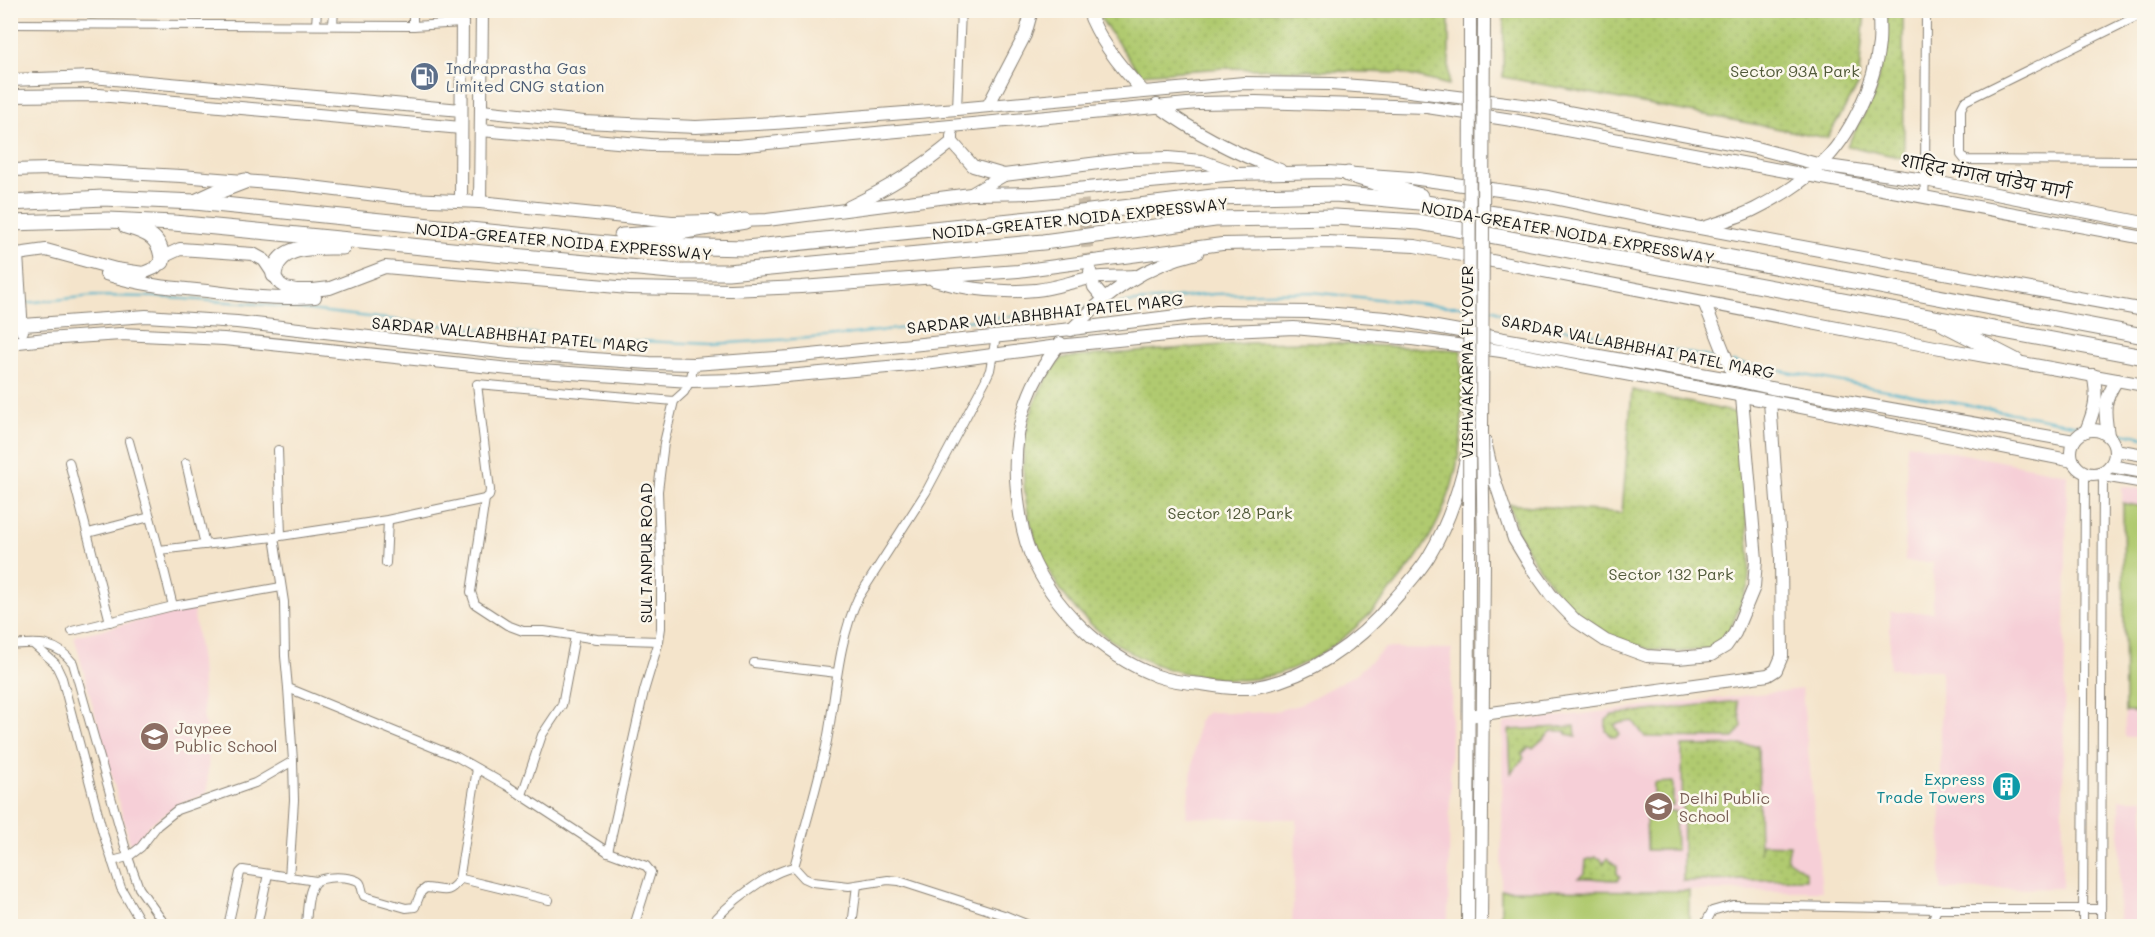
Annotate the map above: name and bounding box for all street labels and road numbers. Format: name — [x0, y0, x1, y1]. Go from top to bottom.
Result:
street label: शाहिद मंगल पांडेय मार्ग — [1899, 147, 2074, 203]
street label: NOIDA-GREATER NOIDA EXPRESSWAY — [931, 192, 1229, 244]
street label: NOIDA-GREATER NOIDA EXPRESSWAY — [1420, 196, 1716, 268]
street label: NOIDA-GREATER NOIDA EXPRESSWAY — [415, 218, 713, 264]
street label: VISHWAKARMA FLYOVER — [1456, 265, 1477, 459]
street label: SARDAR VALLABHBHAI PATEL MARG — [906, 288, 1184, 338]
street label: SARDAR VALLABHBHAI PATEL MARG — [1500, 309, 1776, 383]
street label: SARDAR VALLABHBHAI PATEL MARG — [371, 311, 649, 357]
street label: SULTANPUR ROAD — [635, 483, 656, 623]

